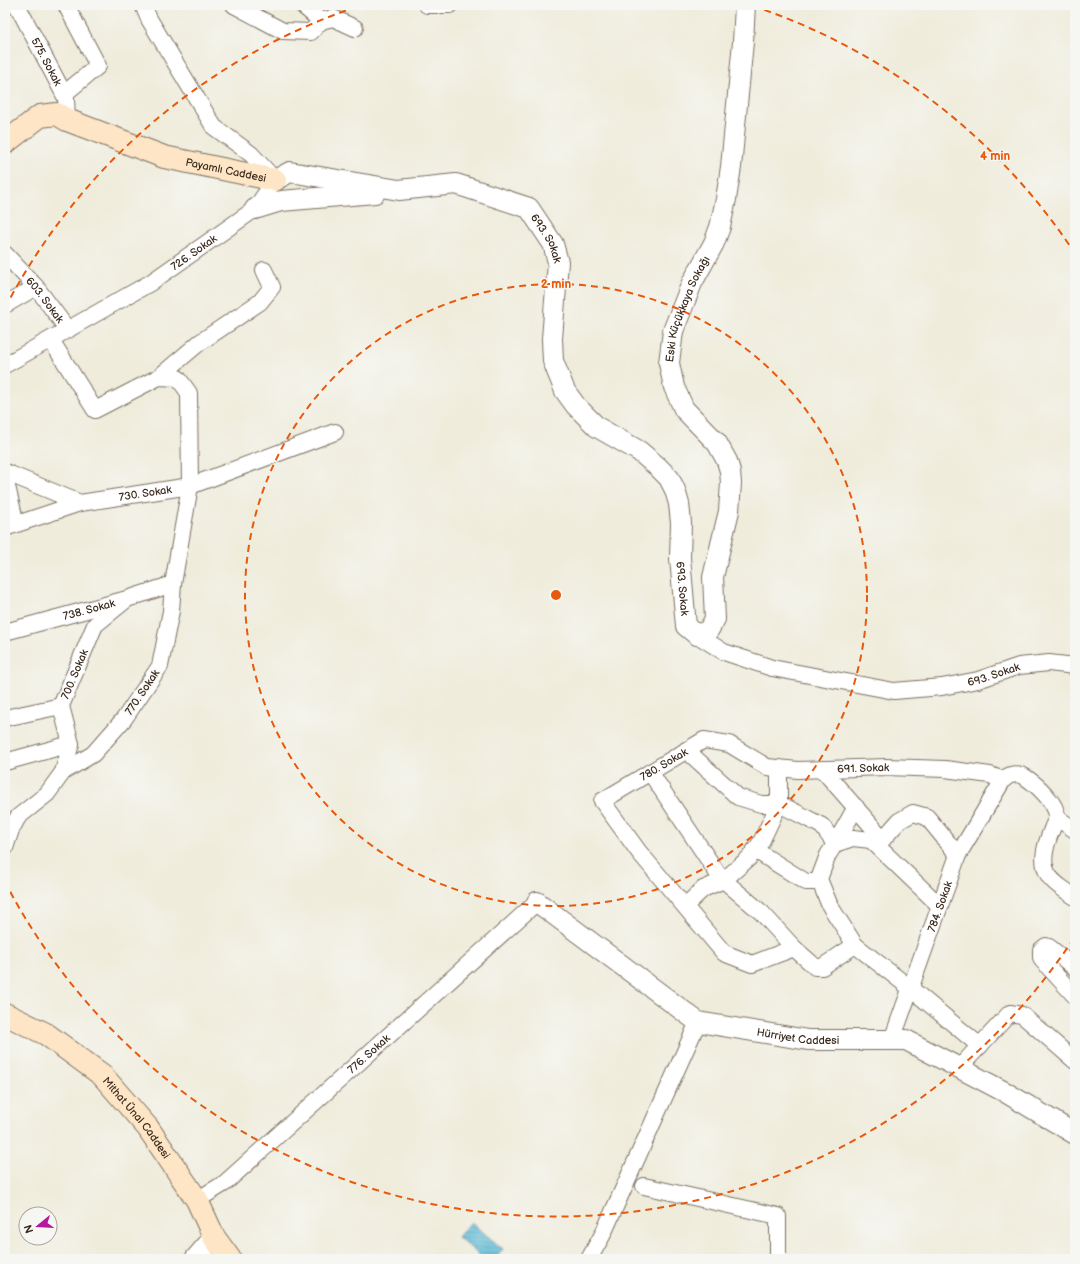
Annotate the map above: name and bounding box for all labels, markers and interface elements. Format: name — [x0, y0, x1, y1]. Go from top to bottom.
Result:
street label: 575. Sokak — [28, 36, 65, 89]
text: 4 min — [980, 149, 1010, 164]
street label: Payamlı Caddesi — [184, 156, 267, 185]
street label: 693. Sokak — [528, 211, 564, 265]
street label: 726. Sokak — [168, 232, 220, 273]
street label: Eski Küçükkaya Sokağı — [663, 254, 713, 363]
street label: 603. Sokak — [23, 274, 67, 326]
text: 2 min — [541, 277, 571, 292]
street label: 730. Sokak — [118, 483, 173, 504]
street label: 693. Sokak — [673, 561, 691, 617]
centre of rings — [549, 588, 563, 602]
street label: 738. Sokak — [62, 596, 117, 623]
street label: 700. Sokak — [59, 647, 91, 701]
street label: 693. Sokak — [966, 660, 1022, 689]
street label: 770. Sokak — [123, 667, 163, 717]
street label: 780. Sokak — [638, 745, 691, 784]
street label: 691. Sokak — [837, 761, 890, 776]
street label: 784. Sokak — [925, 879, 955, 934]
street label: Hürriyet Caddesi — [756, 1026, 839, 1047]
street label: 776. Sokak — [345, 1031, 393, 1076]
street label: Mithat Ünal Caddesi — [100, 1074, 173, 1161]
north arrow — [18, 1206, 58, 1246]
text: N — [22, 1223, 36, 1235]

